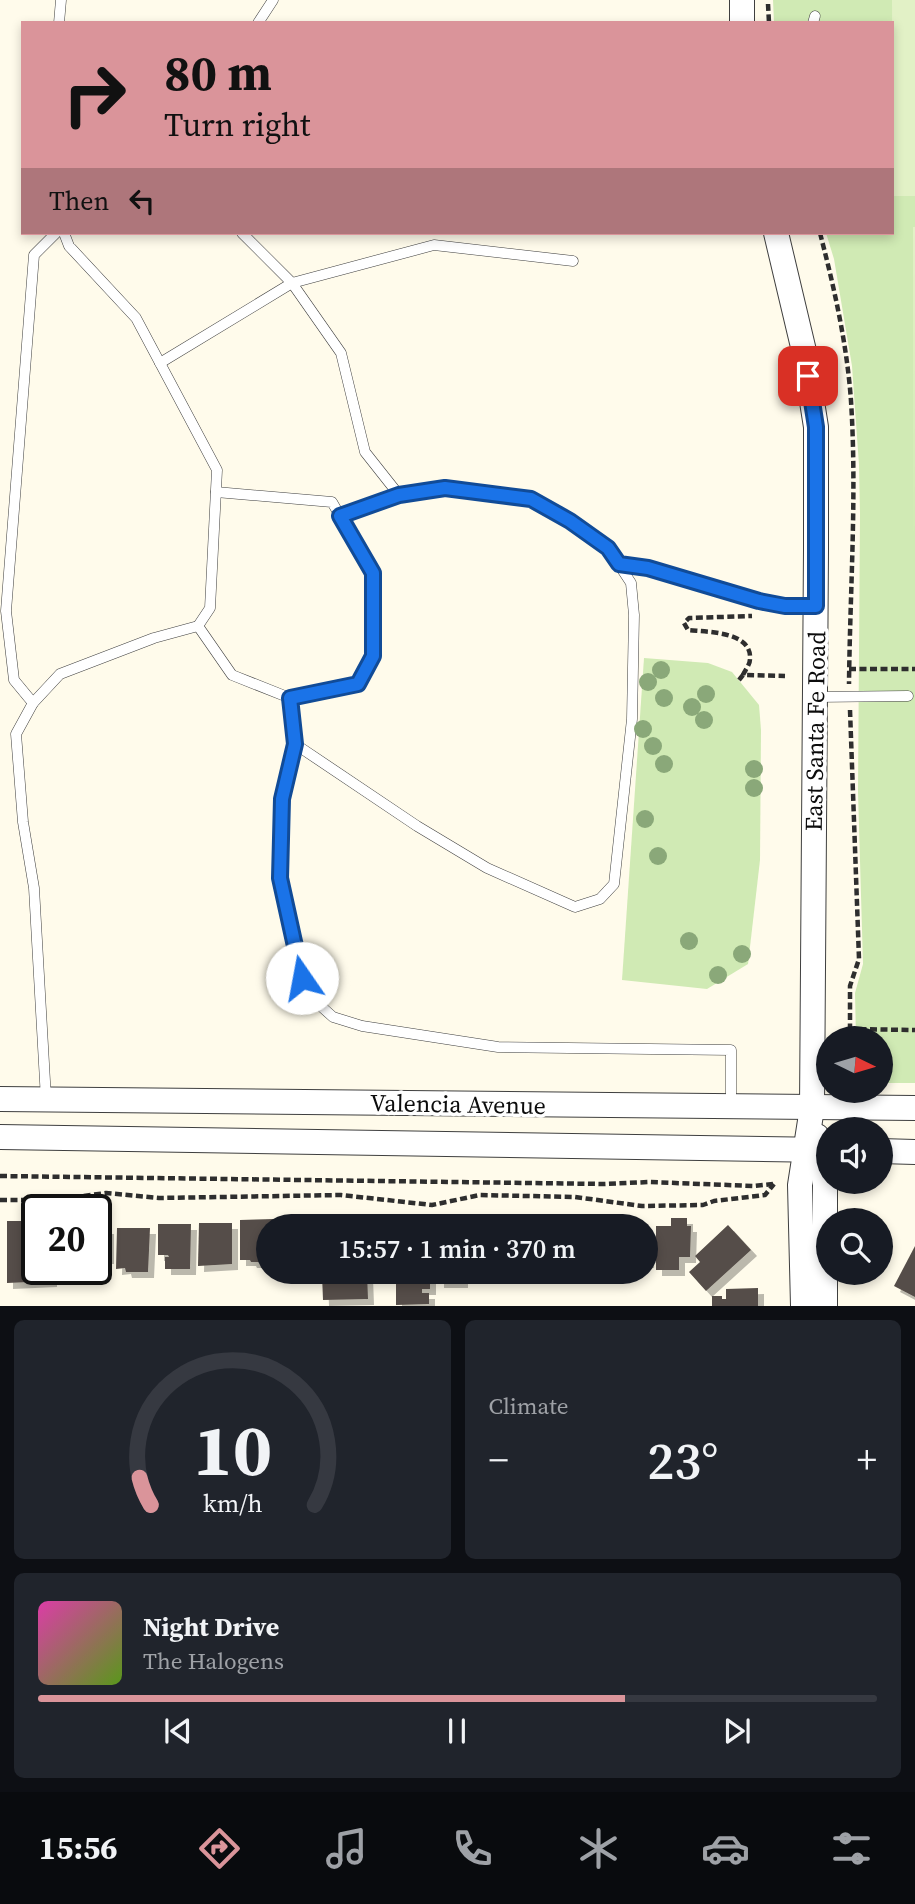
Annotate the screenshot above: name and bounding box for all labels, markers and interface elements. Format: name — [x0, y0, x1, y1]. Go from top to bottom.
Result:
text: 80 m — [164, 39, 272, 106]
icon: right — [49, 49, 140, 140]
text: Turn right — [164, 103, 310, 147]
icon: left — [123, 182, 161, 220]
text: Then — [49, 183, 109, 219]
pin — [778, 346, 838, 406]
icon: arrive — [789, 357, 827, 395]
street label: East Santa Fe Road — [797, 630, 833, 831]
position arrow — [265, 941, 339, 1015]
north arrow — [816, 1026, 892, 1102]
map controls — [816, 1026, 893, 1285]
street label: Valencia Avenue — [370, 1086, 546, 1122]
button: sound — [816, 1117, 893, 1194]
speed limit sign: 20 — [21, 1194, 112, 1285]
button: search — [816, 1208, 893, 1285]
text: 15:57 · 1 min · 370 m — [338, 1231, 576, 1267]
text: Climate — [489, 1390, 568, 1422]
text: 10 — [193, 1401, 272, 1500]
text: 23° — [647, 1425, 718, 1496]
text: − — [489, 1434, 509, 1486]
text: + — [857, 1434, 877, 1486]
text: km/h — [202, 1486, 262, 1520]
text: Night Drive — [143, 1609, 279, 1645]
text: The Halogens — [143, 1645, 284, 1677]
icon: previous — [159, 1712, 197, 1750]
icon: pause — [438, 1712, 476, 1750]
icon: next — [718, 1712, 756, 1750]
icon: directions — [195, 1824, 244, 1873]
icon: music — [322, 1824, 371, 1873]
icon: phone — [448, 1824, 497, 1873]
icon: climate — [574, 1824, 623, 1873]
icon: car — [701, 1824, 750, 1873]
icon: filters — [827, 1824, 876, 1873]
text: 15:56 — [39, 1826, 118, 1870]

